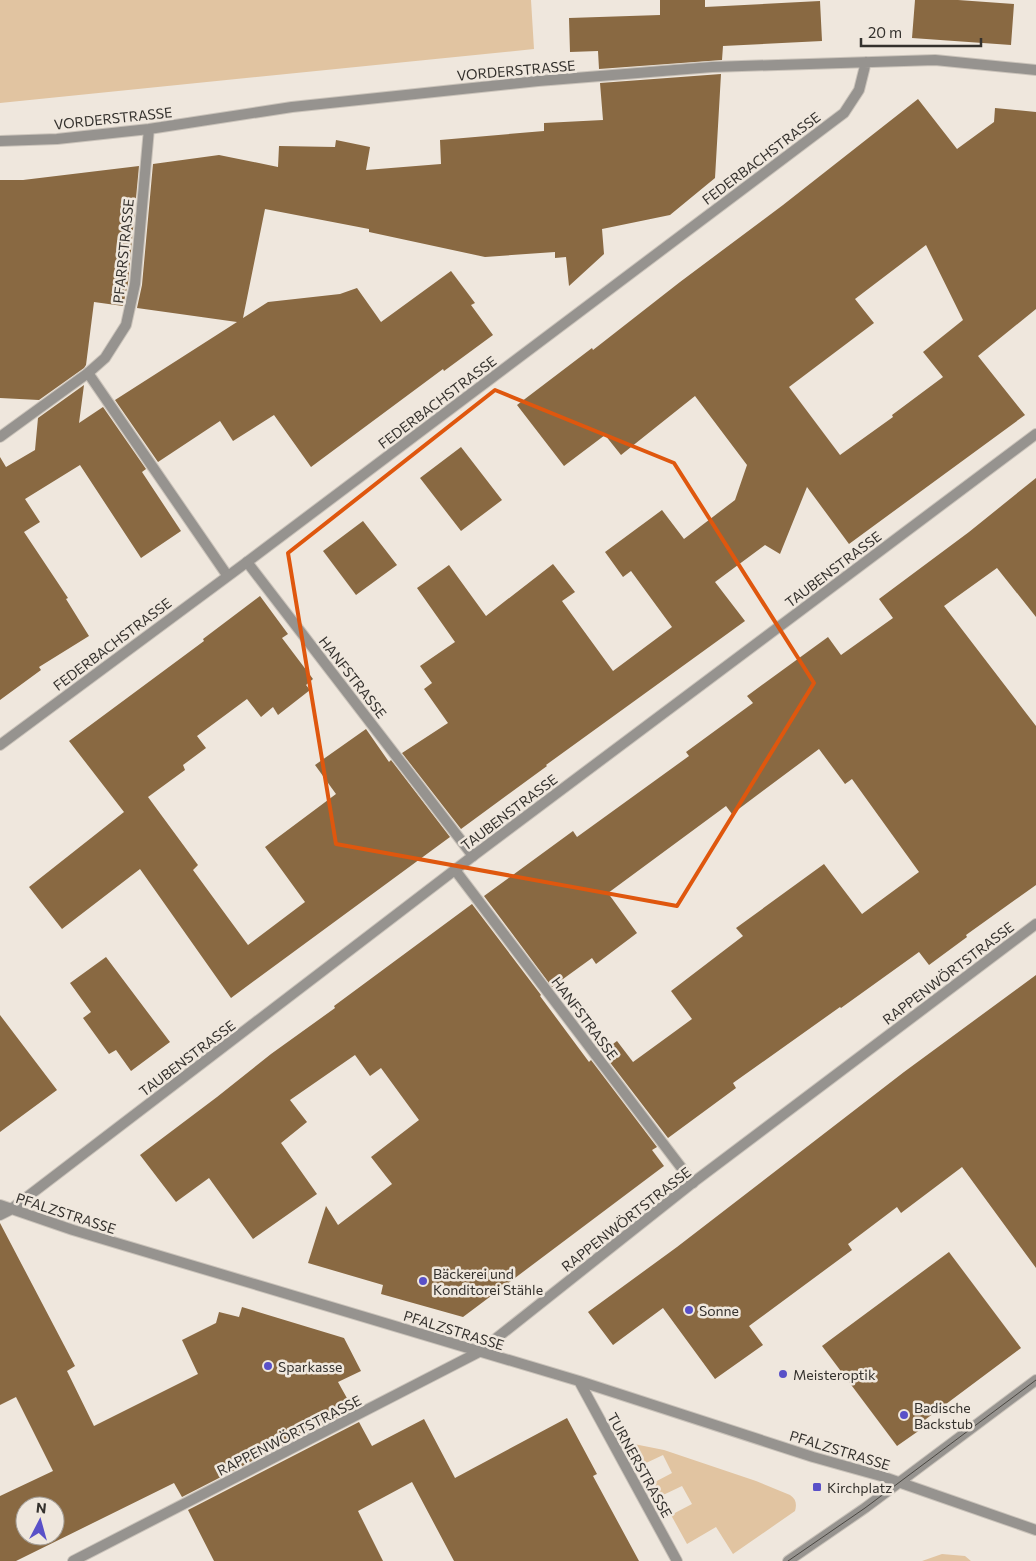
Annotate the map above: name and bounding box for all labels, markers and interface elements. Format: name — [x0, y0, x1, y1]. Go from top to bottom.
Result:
scale bar — [861, 15, 981, 47]
text: 20 m — [868, 23, 902, 41]
street label: VORDERSTRASSE — [456, 56, 576, 84]
street label: VORDERSTRASSE — [53, 103, 173, 133]
street label: FEDERBACHSTRASSE — [699, 108, 823, 208]
street label: PFARRSTRASSE — [109, 198, 137, 304]
street label: FEDERBACHSTRASSE — [375, 352, 499, 452]
street label: TAUBENSTRASSE — [782, 527, 884, 611]
street label: FEDERBACHSTRASSE — [50, 594, 174, 694]
street label: HANFSTRASSE — [316, 633, 390, 721]
street label: TAUBENSTRASSE — [458, 770, 560, 854]
street label: RAPPENWÖRTSTRASSE — [879, 918, 1017, 1028]
street label: HANFSTRASSE — [548, 973, 622, 1063]
street label: TAUBENSTRASSE — [136, 1016, 238, 1100]
street label: RAPPENWÖRTSTRASSE — [558, 1163, 694, 1275]
street label: PFALZSTRASSE — [14, 1189, 118, 1237]
place label: Bäckerei und Konditorei Stähle — [433, 1265, 543, 1298]
marker: Bäckerei und Konditorei Stähle — [417, 1275, 429, 1287]
place label: Sonne — [699, 1302, 739, 1319]
marker: Sonne — [683, 1304, 695, 1316]
street label: PFALZSTRASSE — [402, 1307, 506, 1353]
place label: Sparkasse — [278, 1358, 342, 1375]
marker: Sparkasse — [262, 1360, 274, 1372]
place label: Meisteroptik — [793, 1366, 876, 1383]
marker: Meisteroptik — [777, 1368, 789, 1380]
street label: RAPPENWÖRTSTRASSE — [214, 1391, 364, 1479]
place label: Badische Backstub — [914, 1399, 973, 1432]
street label: TURNERSTRASSE — [604, 1409, 676, 1521]
marker: Badische Backstub — [898, 1409, 910, 1421]
street label: PFALZSTRASSE — [788, 1427, 892, 1473]
place label: Kirchplatz — [827, 1479, 892, 1496]
marker: Kirchplatz — [811, 1481, 823, 1493]
north arrow — [15, 1496, 65, 1546]
text: N — [35, 1499, 48, 1517]

